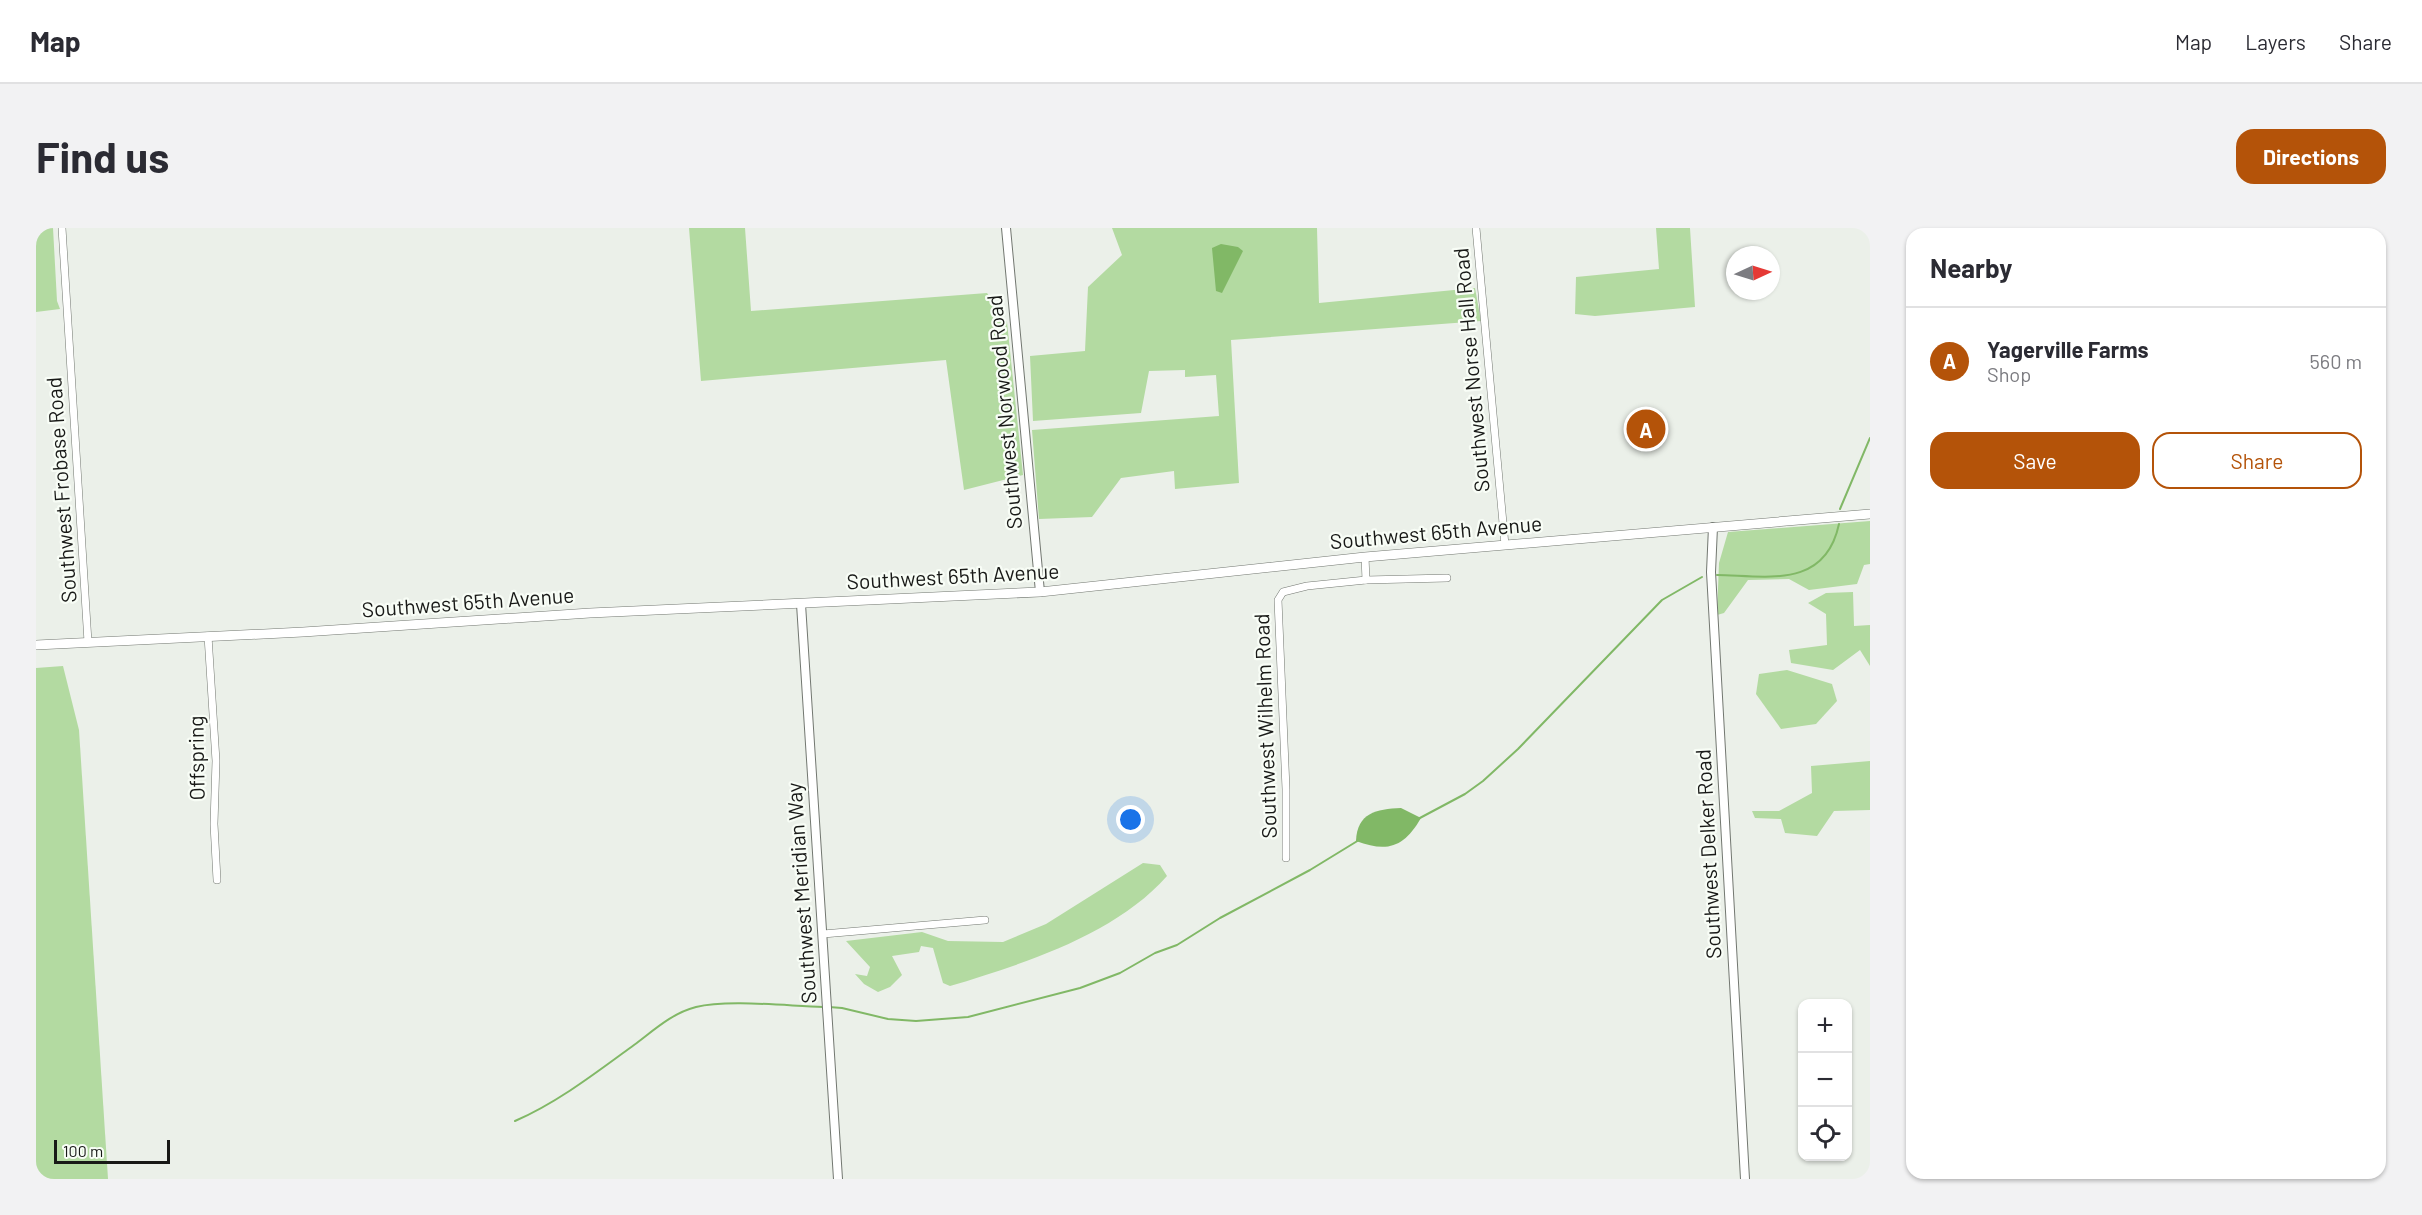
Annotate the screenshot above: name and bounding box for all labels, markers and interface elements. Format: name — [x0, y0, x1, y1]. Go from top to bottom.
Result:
text: Map — [30, 24, 81, 58]
text: Map — [2175, 29, 2212, 54]
text: Layers — [2245, 29, 2306, 54]
text: Share — [2339, 29, 2392, 54]
button: Directions — [2236, 129, 2386, 184]
text: Find us — [36, 131, 169, 181]
north arrow — [1726, 246, 1780, 300]
street label: Southwest Norse Hall Road — [1447, 247, 1494, 493]
text: Nearby — [1930, 252, 2012, 283]
street label: Southwest Norwood Road — [981, 294, 1026, 530]
text: Yagerville Farms — [1987, 336, 2149, 362]
text: A — [1943, 349, 1956, 373]
text: 560 m — [2310, 349, 2362, 373]
text: Shop — [1987, 362, 2031, 386]
street label: Southwest Frobase Road — [40, 376, 81, 604]
pin: A — [1626, 406, 1666, 452]
button: Save — [1930, 432, 2140, 489]
button: Share — [2152, 432, 2362, 489]
street label: Southwest 65th Avenue — [1329, 510, 1543, 553]
street label: Southwest 65th Avenue — [846, 557, 1060, 594]
street label: Southwest 65th Avenue — [361, 582, 575, 621]
street label: Southwest Wilhelm Road — [1248, 613, 1281, 839]
street label: Offspring — [182, 715, 209, 801]
street label: Southwest Delker Road — [1690, 749, 1725, 960]
street label: Southwest Meridian Way — [780, 781, 821, 1004]
your location — [1116, 805, 1145, 834]
map controls — [1798, 999, 1852, 1161]
button: + — [1798, 999, 1852, 1053]
button: − — [1798, 1053, 1852, 1107]
button: locate — [1798, 1107, 1852, 1161]
scale bar — [54, 1137, 170, 1164]
text: 100 m — [63, 1141, 103, 1160]

